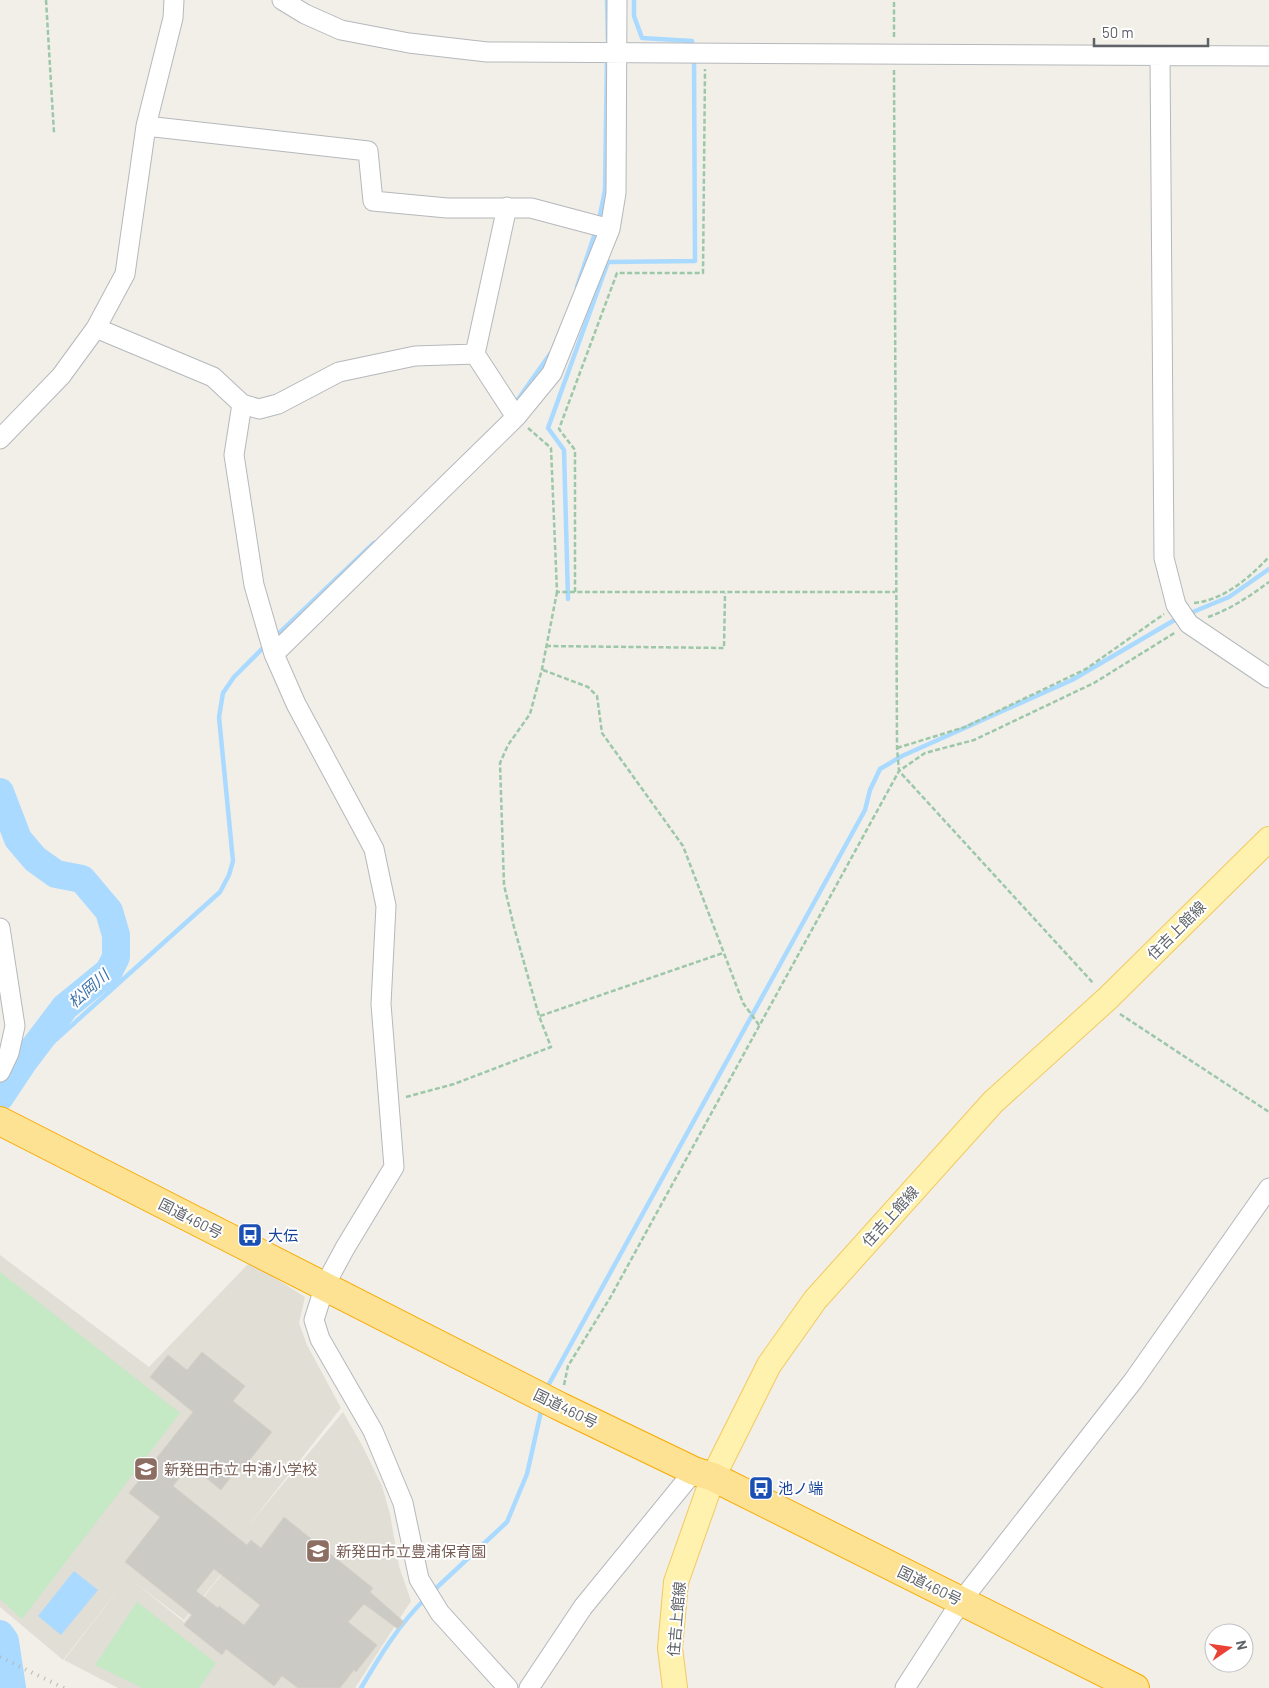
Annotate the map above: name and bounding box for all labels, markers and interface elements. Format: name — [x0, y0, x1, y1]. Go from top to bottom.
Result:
scale bar — [1094, 15, 1208, 47]
text: 50 m — [1102, 23, 1134, 41]
street label: 住吉上館線 — [1143, 897, 1209, 963]
water label: 松岡川 — [64, 964, 114, 1011]
street label: 住吉上館線 — [858, 1182, 922, 1250]
street label: 国道460号 — [156, 1194, 226, 1242]
bus stop icon: 大伝 — [237, 1222, 263, 1248]
place label: 大伝 — [268, 1226, 298, 1244]
street label: 国道460号 — [531, 1385, 601, 1431]
school or university icon: 新発田市立 中浦小学校 — [133, 1456, 159, 1482]
place label: 新発田市立 中浦小学校 — [164, 1460, 317, 1478]
bus stop icon: 池ノ端 — [748, 1475, 774, 1501]
place label: 池ノ端 — [778, 1479, 823, 1497]
school or university icon: 新発田市立豊浦保育園 — [305, 1538, 331, 1564]
place label: 新発田市立豊浦保育園 — [336, 1542, 486, 1560]
street label: 国道460号 — [895, 1562, 965, 1608]
street label: 住吉上館線 — [664, 1581, 688, 1657]
north arrow — [1204, 1623, 1254, 1673]
text: N — [1233, 1639, 1251, 1651]

